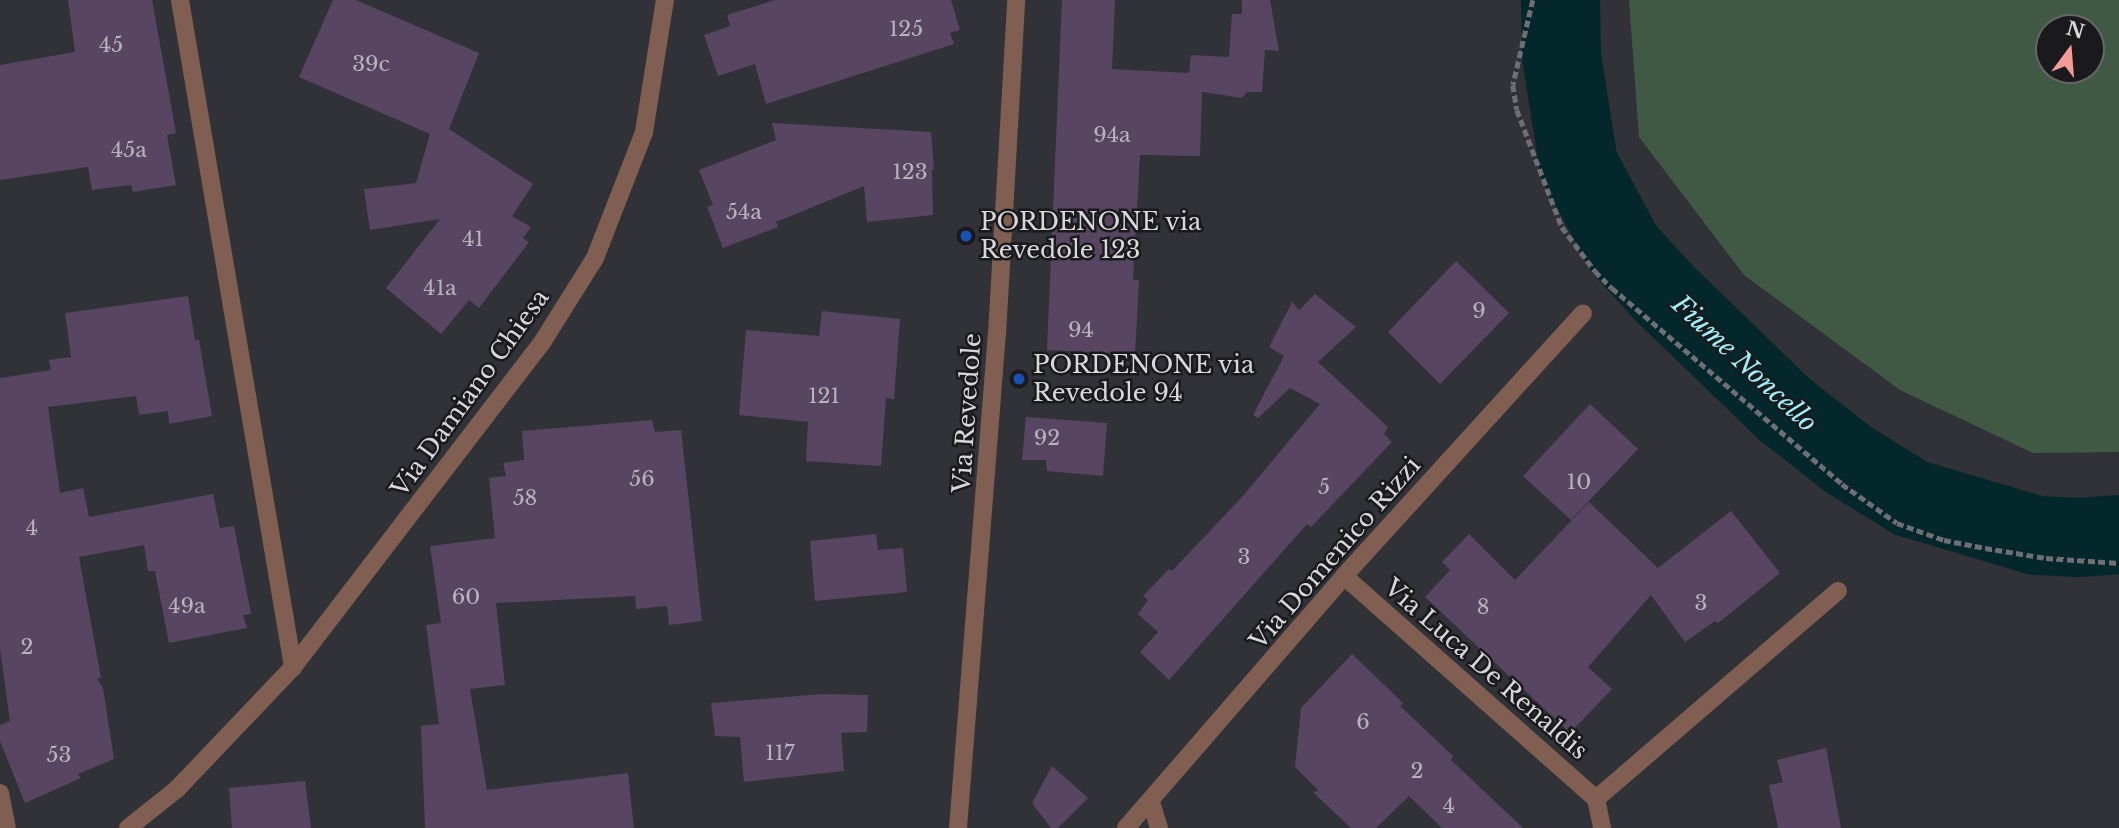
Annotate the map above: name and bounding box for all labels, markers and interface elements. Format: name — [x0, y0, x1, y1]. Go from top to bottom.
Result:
north arrow — [2035, 14, 2105, 84]
house number: 125 — [889, 16, 923, 42]
text: N — [2064, 17, 2087, 44]
house number: 45 — [99, 32, 123, 58]
house number: 39c — [352, 51, 390, 77]
house number: 94a — [1093, 122, 1131, 148]
house number: 45a — [111, 137, 147, 163]
house number: 123 — [892, 159, 928, 185]
house number: 54a — [726, 199, 762, 225]
place label: PORDENONE via Revedole 123 — [980, 208, 1202, 264]
house number: 41 — [462, 226, 484, 252]
marker: PORDENONE via Revedole 123 — [958, 228, 974, 244]
house number: 41a — [423, 275, 457, 301]
street label: Via Damiano Chiesa — [385, 284, 555, 502]
water label: Fiume Noncello — [1665, 289, 1823, 439]
house number: 9 — [1472, 298, 1486, 324]
house number: 94 — [1068, 317, 1094, 343]
street label: Via Revedole — [947, 332, 987, 494]
place label: PORDENONE via Revedole 94 — [1033, 351, 1255, 407]
marker: PORDENONE via Revedole 94 — [1011, 371, 1027, 387]
house number: 121 — [808, 383, 840, 409]
house number: 92 — [1034, 425, 1060, 451]
street label: Via Domenico Rizzi — [1244, 451, 1426, 655]
house number: 56 — [629, 466, 655, 492]
house number: 10 — [1567, 469, 1591, 495]
house number: 5 — [1318, 474, 1330, 500]
house number: 58 — [513, 485, 537, 511]
house number: 4 — [26, 515, 38, 541]
house number: 3 — [1238, 544, 1250, 570]
street label: Via Luca De Renaldis — [1378, 573, 1594, 765]
house number: 60 — [452, 584, 480, 610]
house number: 3 — [1695, 590, 1707, 616]
house number: 49a — [168, 593, 206, 619]
house number: 8 — [1477, 594, 1489, 620]
house number: 2 — [21, 634, 33, 660]
house number: 6 — [1356, 709, 1370, 735]
house number: 117 — [765, 740, 795, 766]
house number: 53 — [47, 742, 71, 768]
house number: 2 — [1411, 758, 1423, 784]
house number: 4 — [1443, 793, 1455, 819]

